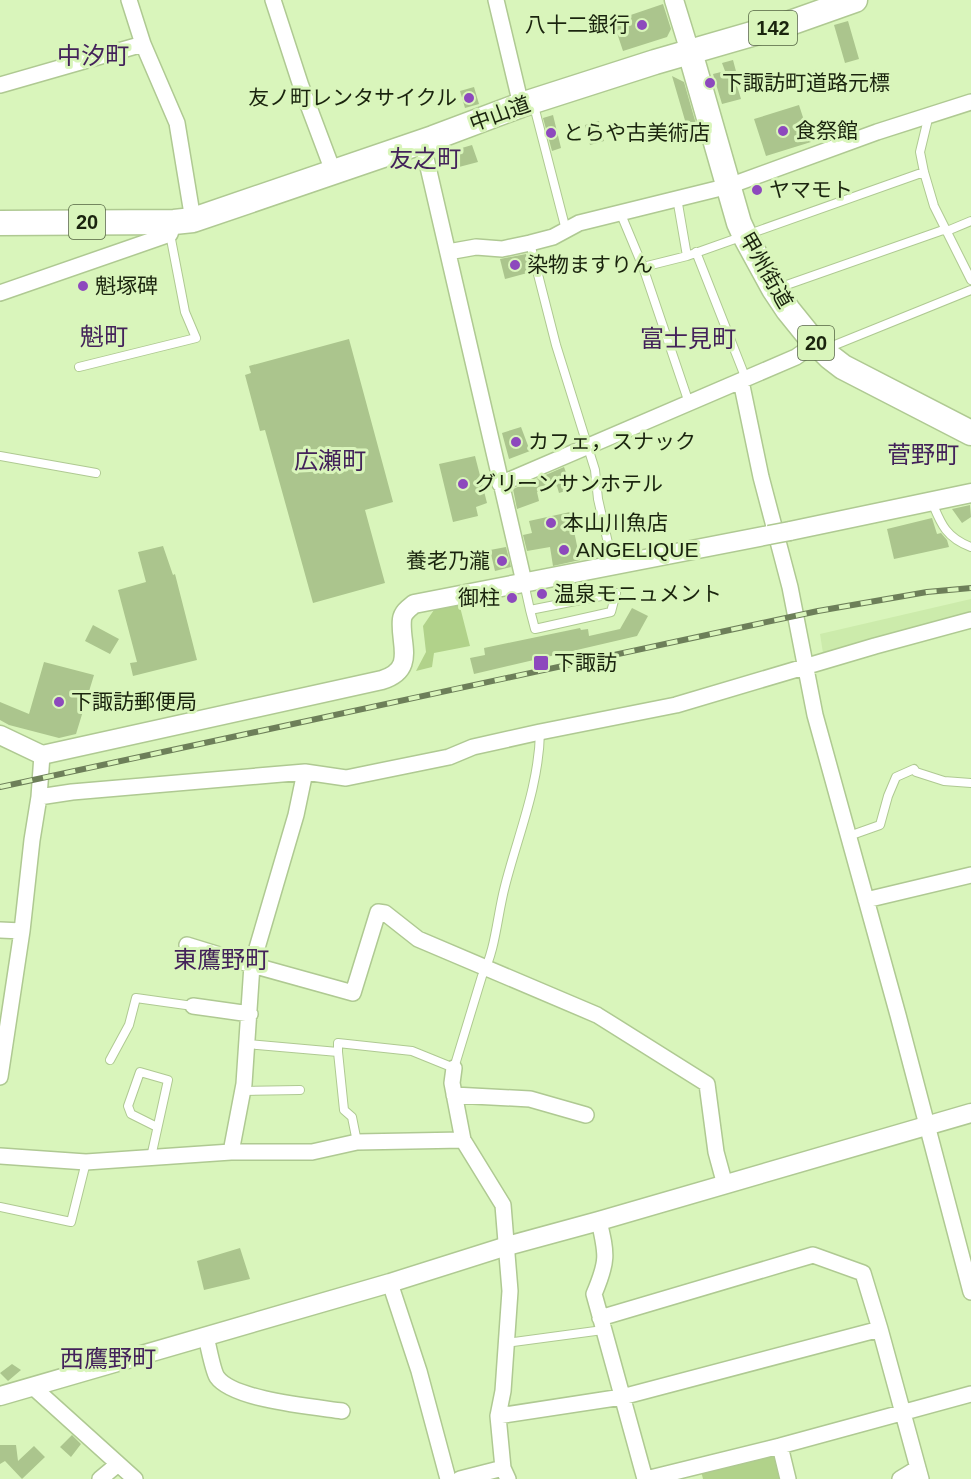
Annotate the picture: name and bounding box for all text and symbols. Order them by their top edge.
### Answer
road number: 142 [749,11,797,45]
place label: 八十二銀行 [525,13,630,36]
marker: 八十二銀行 [635,18,649,32]
district label: 中汐町 [57,42,129,69]
place label: 下諏訪町道路元標 [722,71,890,94]
marker: 下諏訪町道路元標 [703,76,717,90]
place label: 友ノ町レンタサイクル [248,86,457,109]
marker: 友ノ町レンタサイクル [462,91,476,105]
street label: 中山道 [466,92,533,135]
place label: 食祭館 [795,119,858,142]
place label: とらや古美術店 [563,121,710,144]
marker: 食祭館 [776,124,790,138]
marker: とらや古美術店 [544,126,558,140]
district label: 友之町 [389,145,461,172]
place label: ヤマモト [769,178,853,201]
marker: ヤマモト [750,183,764,197]
road number: 20 [69,205,105,239]
street label: 甲州街道 [735,228,797,312]
place label: 染物ますりん [527,253,653,276]
marker: 染物ますりん [508,258,522,272]
place label: 魁塚碑 [95,274,158,297]
marker: 魁塚碑 [76,279,90,293]
district label: 魁町 [80,323,128,350]
district label: 富士見町 [640,325,736,352]
road number: 20 [798,326,834,360]
place label: カフェ，スナック [528,430,696,453]
marker: カフェ，スナック [509,435,523,449]
district label: 菅野町 [887,441,959,468]
district label: 広瀬町 [294,447,366,474]
place label: グリーンサンホテル [475,472,663,495]
marker: グリーンサンホテル [456,477,470,491]
place label: 本山川魚店 [563,511,668,534]
marker: 本山川魚店 [544,516,558,530]
place label: ANGELIQUE [576,538,699,561]
marker: ANGELIQUE [557,543,571,557]
place label: 養老乃瀧 [406,549,490,572]
marker: 養老乃瀧 [495,554,509,568]
place label: 温泉モニュメント [554,582,722,605]
place label: 御柱 [458,586,500,609]
marker: 温泉モニュメント [535,587,549,601]
marker: 御柱 [505,591,519,605]
place label: 下諏訪 [554,651,617,674]
marker: 下諏訪 [532,654,550,672]
place label: 下諏訪郵便局 [71,690,197,713]
marker: 下諏訪郵便局 [52,695,66,709]
district label: 東鷹野町 [173,946,269,973]
district label: 西鷹野町 [60,1345,156,1372]

